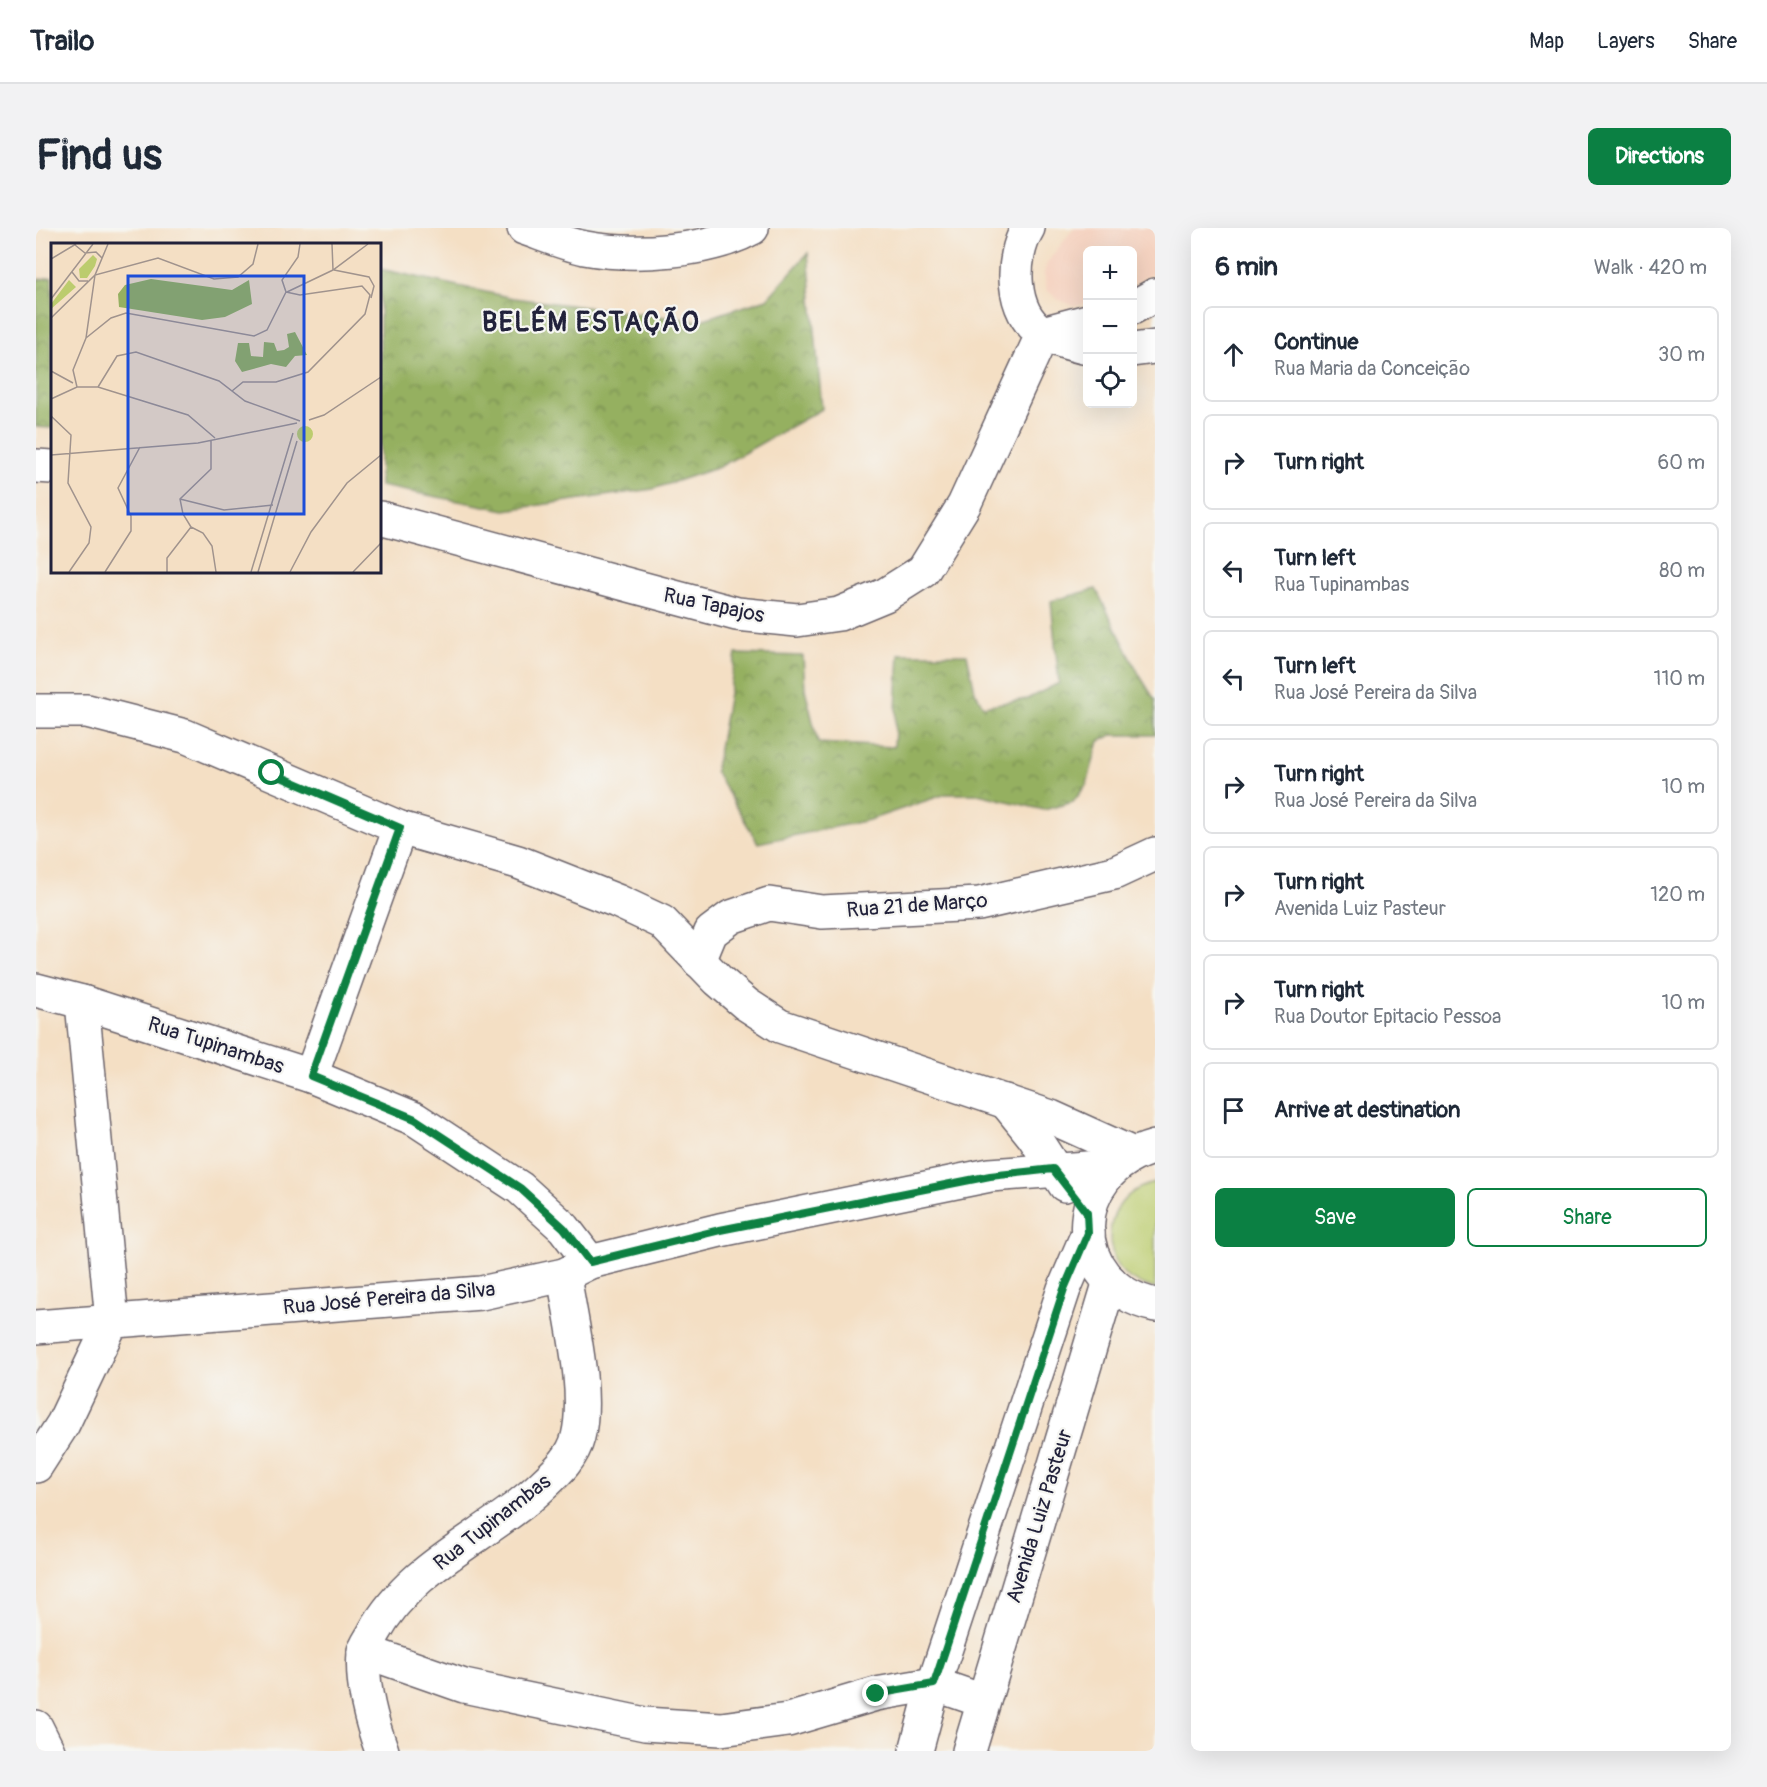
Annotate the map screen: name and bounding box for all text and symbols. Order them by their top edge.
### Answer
text: Trailo [30,24,94,59]
text: Map [1529,28,1564,55]
text: Layers [1597,28,1655,55]
text: Share [1688,28,1737,55]
button: Directions [1588,128,1731,185]
text: Find us [36,130,162,182]
inset map [51,243,381,573]
map controls [1083,246,1137,408]
button: + [1083,246,1137,300]
text: 6 min [1215,251,1278,283]
text: Walk · 420 m [1594,255,1707,280]
button: − [1083,300,1137,354]
district label: BELÉM ESTAÇÃO [482,305,700,339]
text: Continue [1274,328,1358,356]
icon: ahead [1217,338,1250,371]
text: 30 m [1658,342,1705,367]
button: locate [1083,354,1137,408]
text: Rua Maria da Conceição [1274,356,1470,381]
icon: right [1217,446,1250,479]
text: Turn right [1274,448,1364,476]
text: 60 m [1658,450,1705,475]
text: Turn left [1274,544,1356,572]
icon: left [1217,554,1250,587]
text: 80 m [1659,558,1705,583]
text: Rua Tupinambas [1274,572,1409,597]
street label: Rua Tapajos [661,582,767,629]
text: Turn left [1274,652,1356,680]
icon: left [1217,662,1250,695]
text: 110 m [1654,666,1705,691]
text: Rua José Pereira da Silva [1274,680,1477,705]
route start [258,759,284,785]
text: Turn right [1274,760,1364,788]
icon: right [1217,770,1250,803]
text: 10 m [1661,774,1705,799]
text: Rua José Pereira da Silva [1274,788,1477,813]
text: Turn right [1274,868,1364,896]
icon: right [1217,878,1250,911]
text: 120 m [1650,882,1705,907]
street label: Rua 21 de Março [846,887,989,924]
text: Avenida Luiz Pasteur [1274,896,1446,921]
text: Turn right [1274,976,1364,1004]
icon: right [1217,986,1250,1019]
text: 10 m [1661,990,1705,1015]
text: Rua Doutor Epitacio Pessoa [1274,1004,1501,1029]
street label: Rua Tupinambas [144,1011,288,1080]
icon: arrive [1217,1094,1250,1127]
text: Arrive at destination [1274,1096,1460,1124]
button: Save [1215,1188,1455,1247]
button: Share [1467,1188,1707,1247]
street label: Rua José Pereira da Silva [282,1276,496,1321]
street label: Avenida Luiz Pasteur [1000,1425,1079,1606]
street label: Rua Tupinambas [428,1468,557,1577]
route end [862,1680,888,1706]

